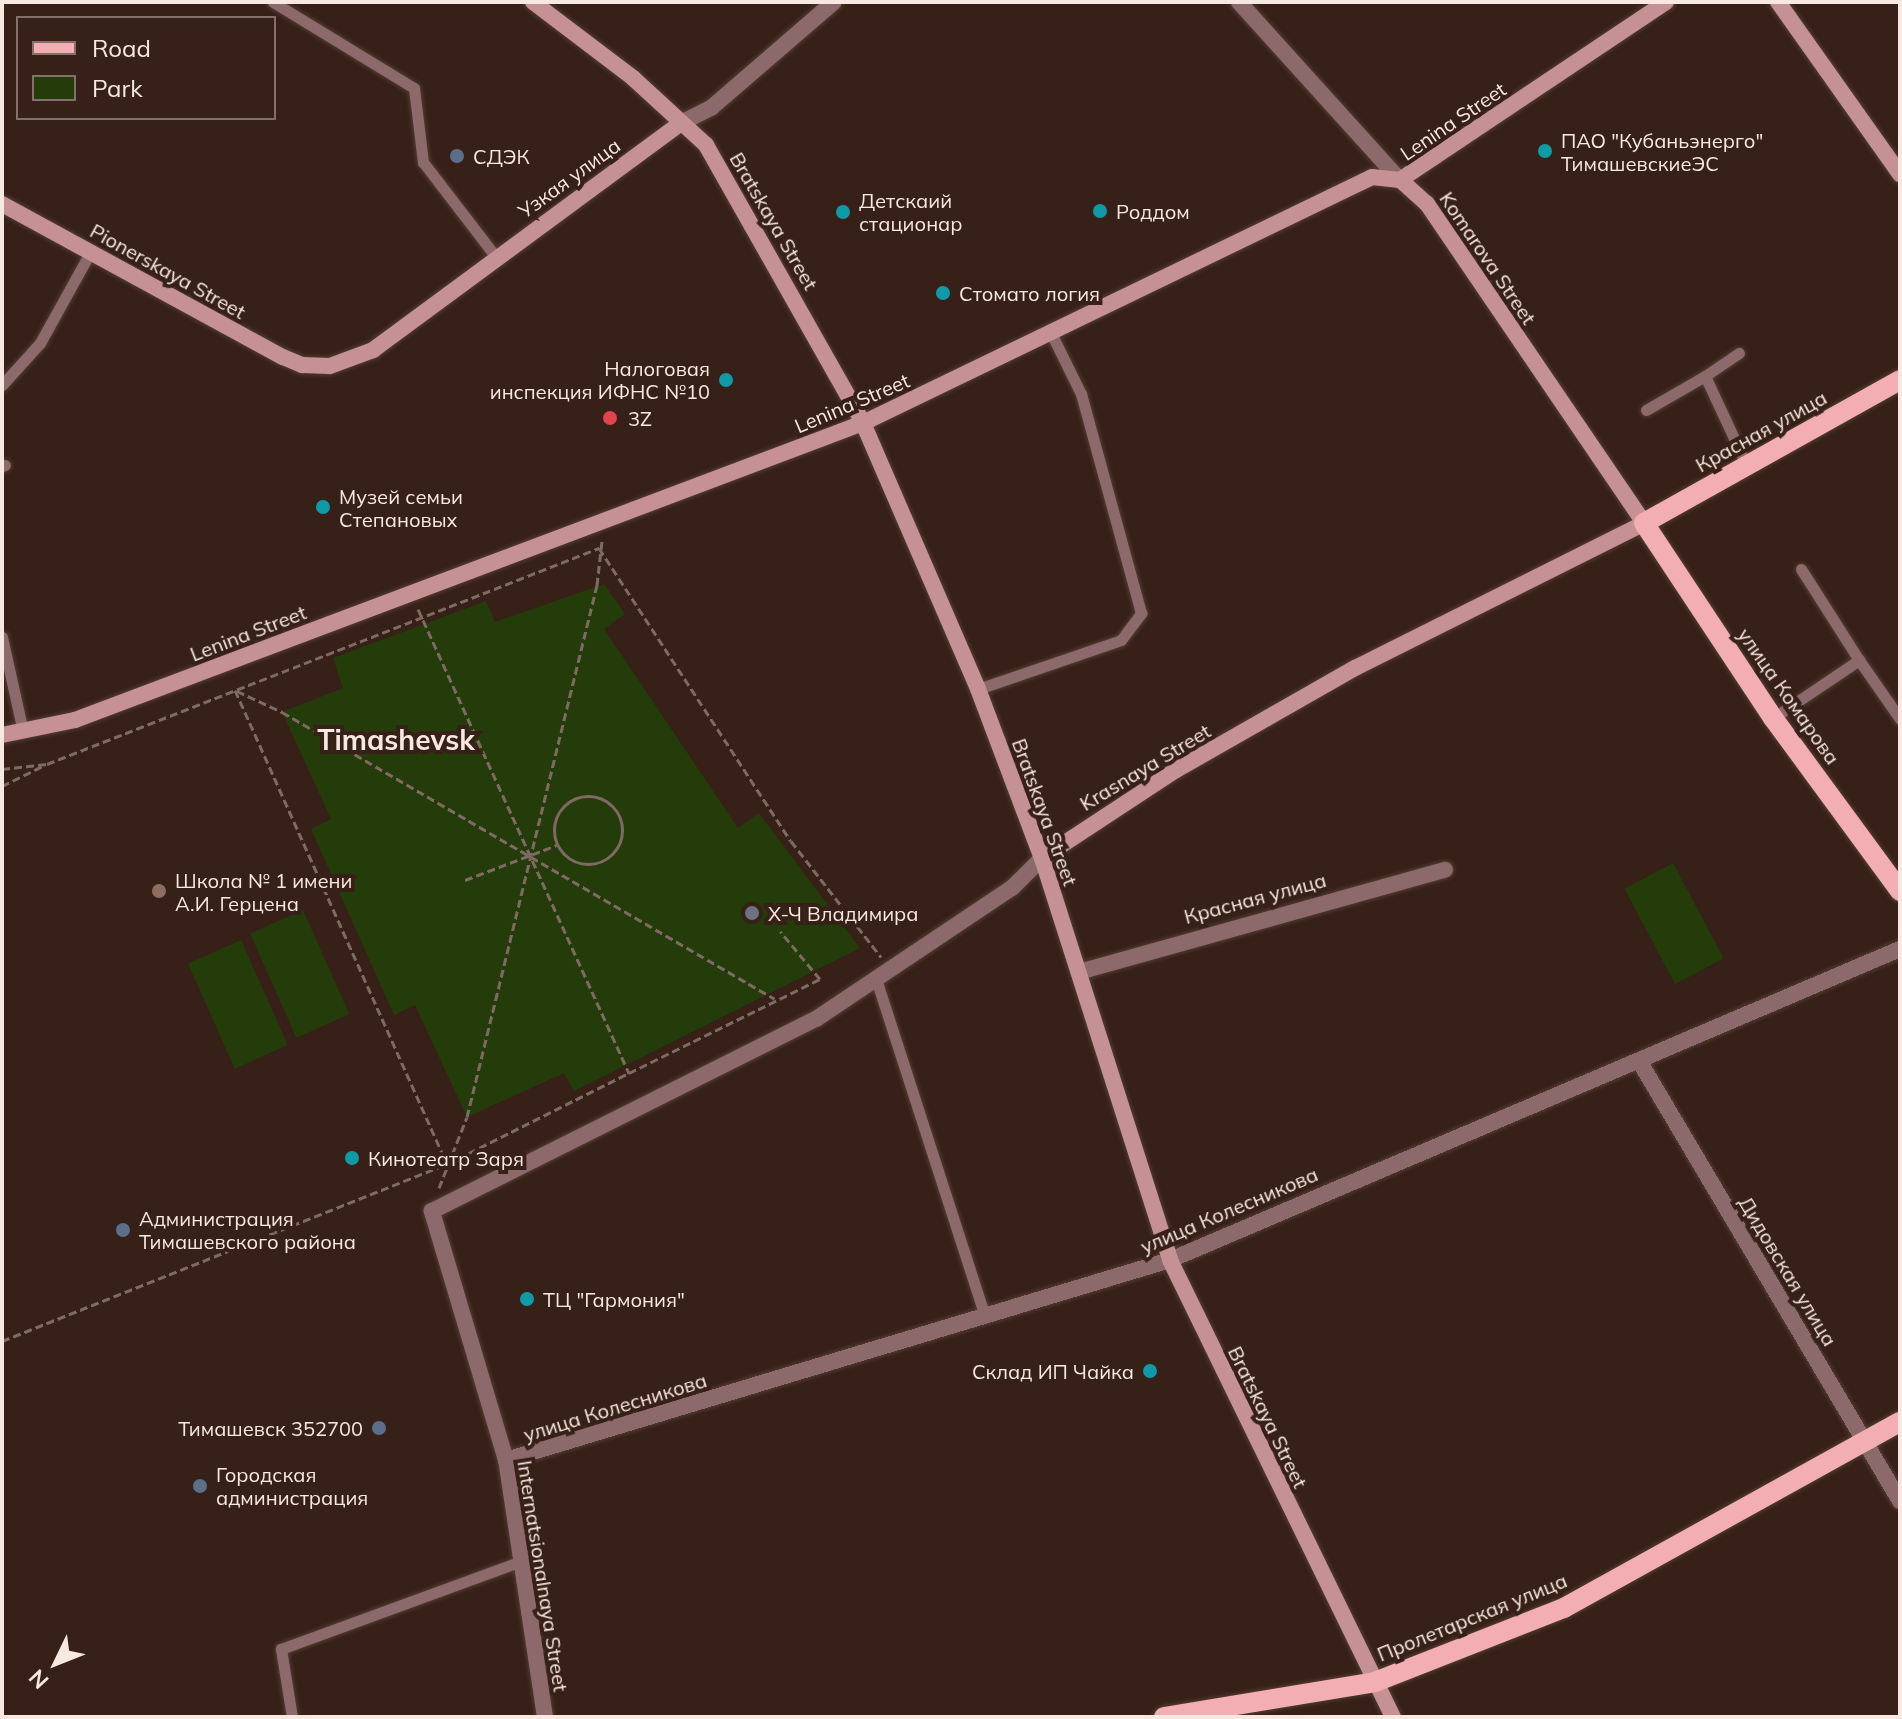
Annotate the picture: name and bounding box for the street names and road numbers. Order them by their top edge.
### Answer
street label: Lenina Street [1396,77,1510,165]
street label: Узкая улица [513,133,625,223]
street label: Bratskaya Street [725,148,823,294]
street label: Komarova Street [1435,187,1541,329]
street label: Pionerskaya Street [86,218,250,324]
street label: Lenina Street [791,368,913,438]
street label: Красная улица [1691,385,1831,477]
street label: Lenina Street [187,600,309,666]
street label: улица Комарова [1733,623,1845,769]
street label: Krasnaya Street [1075,719,1215,815]
street label: Bratskaya Street [1007,735,1083,889]
street label: Красная улица [1181,867,1329,929]
street label: улица Колесникова [1137,1162,1321,1258]
street label: Дидовская улица [1734,1192,1842,1350]
street label: Bratskaya Street [1223,1342,1313,1492]
street label: улица Колесникова [520,1368,710,1446]
street label: Internatsionalnaya Street [513,1459,573,1693]
street label: Пролетарская улица [1373,1568,1571,1666]

